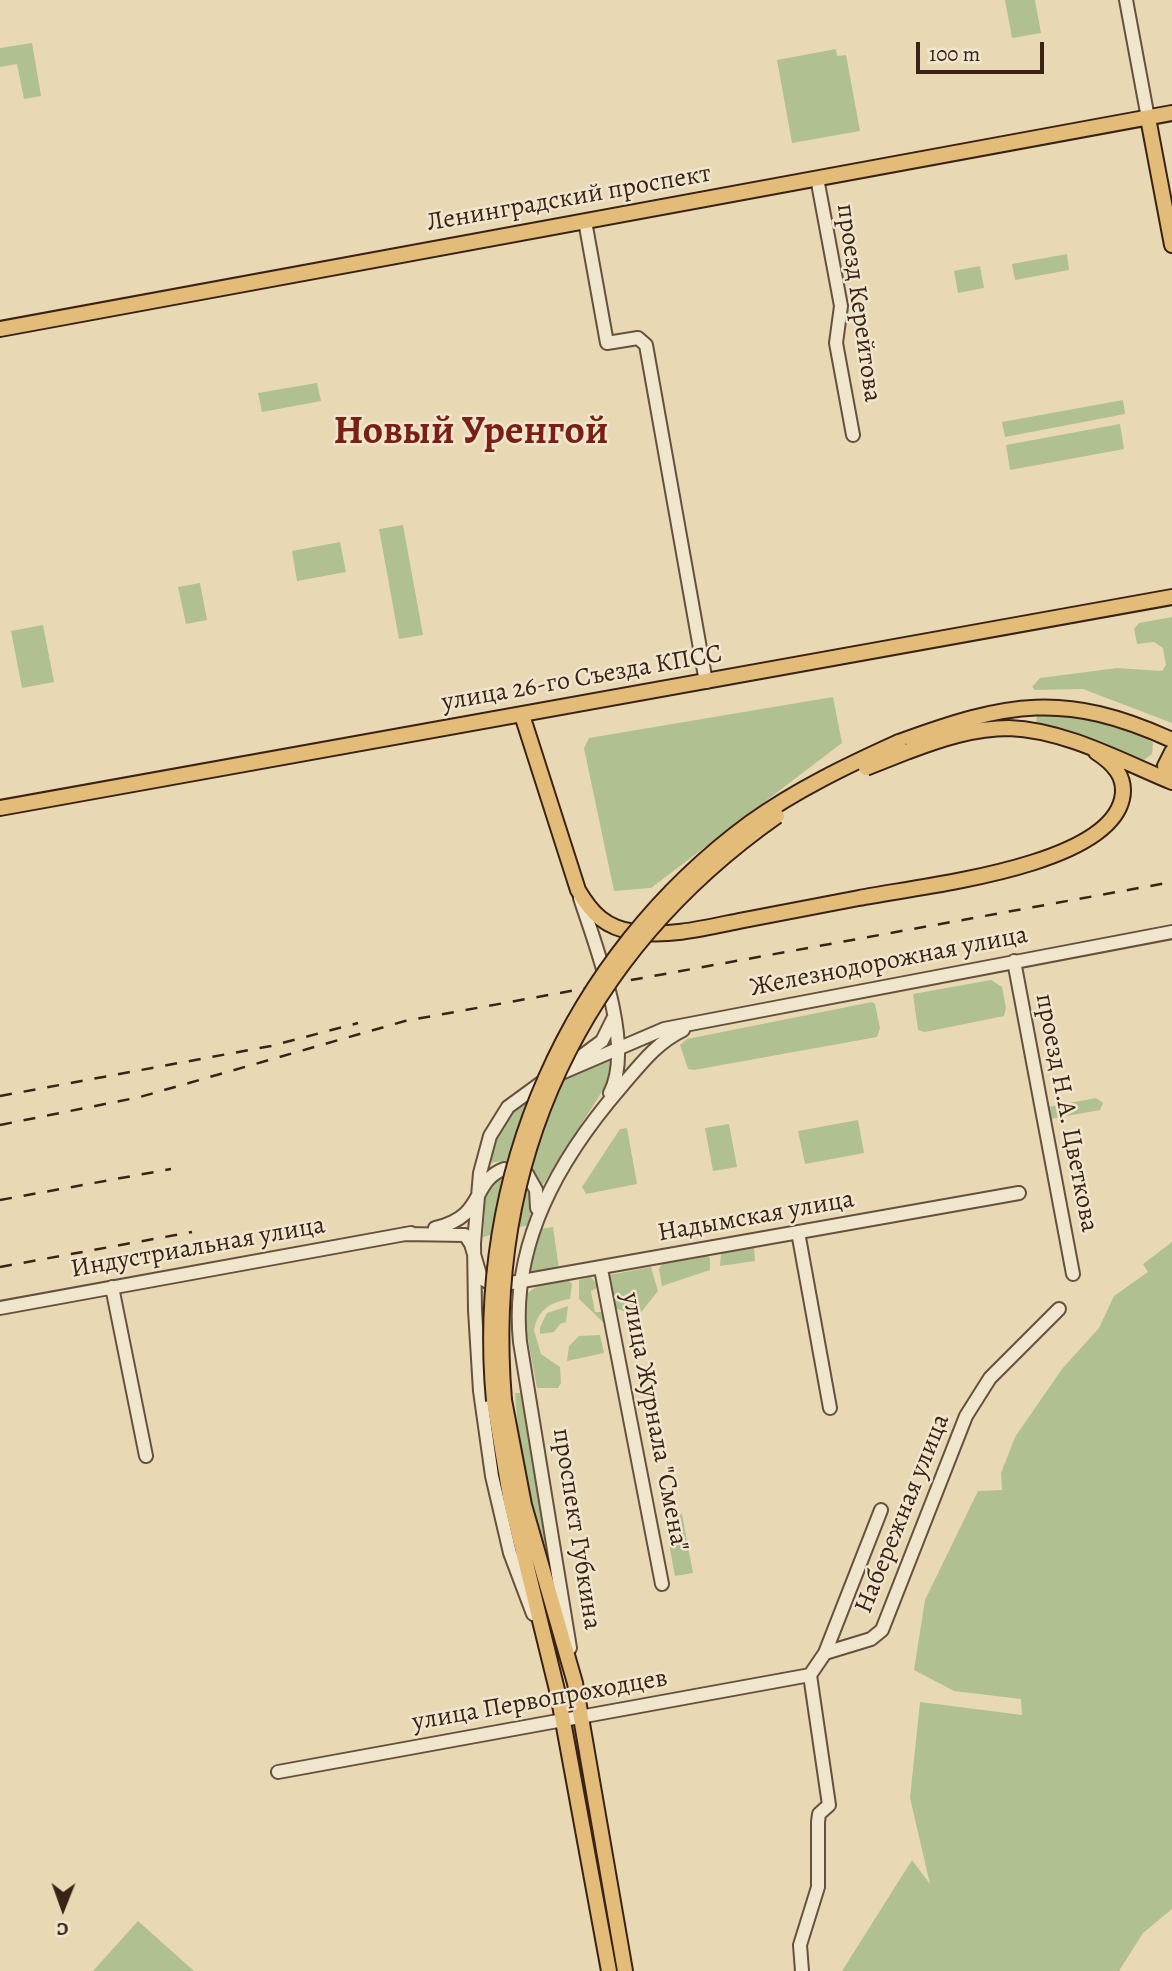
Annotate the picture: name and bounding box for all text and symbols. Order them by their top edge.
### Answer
scale bar [920,28,1048,72]
text: 100 m [929,40,980,68]
street label: Ленинградский проспект [425,159,713,239]
street label: проезд Керейтова [829,202,887,404]
district label: Новый Уренгой [334,409,608,457]
street label: улица 26-го Съезда КПСС [439,639,725,719]
street label: Железнодорожная улица [748,920,1030,1004]
street label: проезд Н.А. Цветкова [1028,991,1104,1235]
street label: Надымская улица [655,1184,857,1250]
street label: Индустриальная улица [68,1210,328,1286]
street label: улица Журнала "Смена" [614,1290,694,1554]
street label: Набережная улица [849,1410,957,1618]
street label: проспект Губкина [545,1426,607,1632]
street label: улица Первопроходцев [410,1663,670,1739]
north arrow [28,1873,98,1943]
text: С [57,1916,69,1942]

